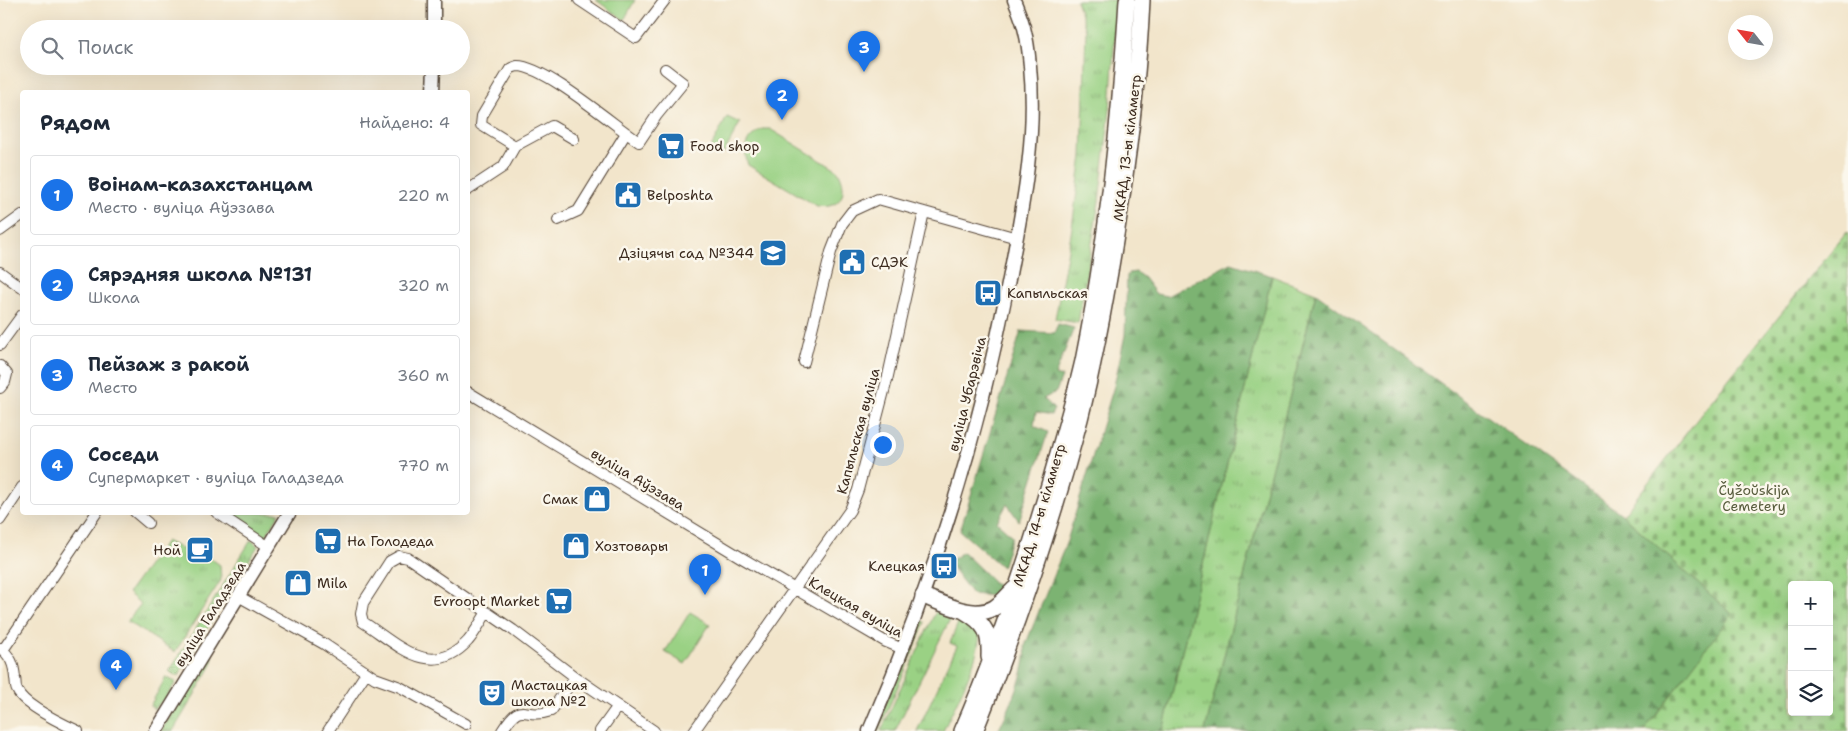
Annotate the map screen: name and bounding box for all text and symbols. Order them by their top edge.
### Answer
north arrow [1728,15,1773,60]
search box [20,20,470,75]
pin: 3 [848,31,880,72]
icon: search [38,34,66,62]
text: Поиск [78,35,133,60]
street label: МКАД, 13-ы кіламетр [1109,73,1145,223]
pin: 2 [766,79,798,120]
text: Рядом [40,109,110,137]
text: Найдено: 4 [359,112,450,133]
supermarket icon: Food shop [656,131,686,161]
place label: Food shop [690,137,760,155]
text: Воінам-казахстанцам [88,172,313,197]
public building icon: Belposhta [613,180,643,210]
text: 1 [53,185,61,206]
text: 220 m [397,185,449,206]
place label: Belposhta [647,186,713,204]
text: Место · вуліца Аўэзава [88,197,274,218]
school or university icon: Дзіцячы сад №344 [758,238,788,268]
place label: Дзіцячы сад №344 [619,244,754,262]
public building icon: СДЭК [837,247,867,277]
place label: СДЭК [871,253,908,271]
text: Сярэдняя школа №131 [88,262,312,287]
text: 2 [51,275,63,296]
text: 320 m [398,275,449,296]
bus stop icon: Капыльская [973,278,1003,308]
place label: Капыльская [1007,284,1088,302]
text: Школа [88,287,140,308]
street label: вуліца Убарэвіча [944,334,990,453]
text: Пейзаж з ракой [88,352,249,377]
text: 3 [51,365,63,386]
text: 360 m [397,365,449,386]
street label: Капыльская вуліца [832,366,884,496]
text: Место [88,377,138,398]
your location [870,432,896,458]
street label: МКАД, 14-ы кіламетр [1009,441,1069,589]
text: Соседи [88,442,159,467]
street label: вуліца Аўэзава [588,444,688,514]
text: 4 [51,455,63,476]
text: 770 m [397,455,449,476]
text: Супермаркет · вуліца Галадзеда [88,467,344,488]
park label: Čyžoŭskija Cemetery [1718,481,1790,515]
shop icon: Смак [582,484,612,514]
place label: Смак [543,490,579,508]
supermarket icon: На Голодеда [313,526,343,556]
shop icon: Хозтовары [561,531,591,561]
place label: На Голодеда [347,532,434,550]
cafe icon: Ной [185,535,215,565]
place label: Хозтовары [595,537,668,555]
place label: Ной [153,541,181,559]
bus stop icon: Клецкая [929,551,959,581]
pin: 1 [689,554,721,595]
place label: Клецкая [868,557,925,575]
street label: вуліца Галадзеда [170,558,250,670]
shop icon: Mila [283,568,313,598]
street label: Клецкая вуліца [806,573,907,641]
place label: Mila [317,574,347,592]
map controls [1788,581,1833,716]
button: + [1788,581,1833,626]
supermarket icon: Evroopt Market [544,586,574,616]
place label: Evroopt Market [433,592,540,610]
button: − [1788,626,1833,671]
pin: 4 [100,649,132,690]
button: layers [1788,671,1833,716]
place label: Мастацкая школа №2 [511,676,588,710]
theatre icon: Мастацкая школа №2 [477,678,507,708]

